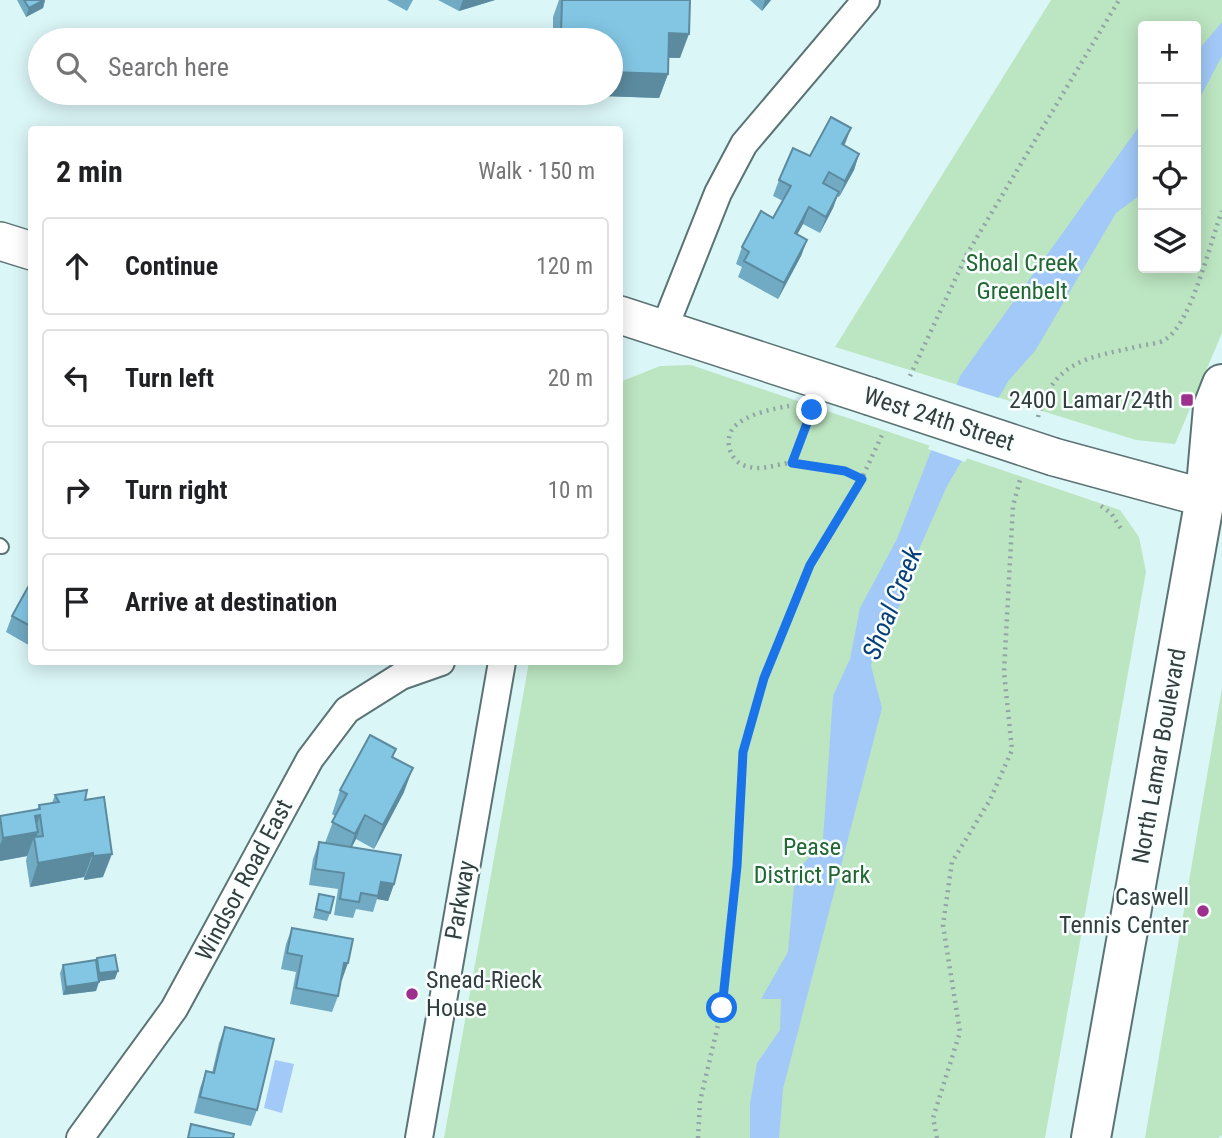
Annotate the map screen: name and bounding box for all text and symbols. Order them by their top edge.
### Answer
map controls [1138,21,1201,273]
button: + [1138,21,1201,84]
search box [28,28,623,105]
icon: search [52,48,90,86]
text: Search here [108,52,229,82]
button: − [1138,84,1201,147]
button: locate [1138,147,1201,210]
text: 2 min [56,154,123,189]
text: Walk · 150 m [478,158,595,185]
button: layers [1138,210,1201,273]
icon: ahead [58,247,96,285]
park label: Shoal Creek Greenbelt [966,249,1078,305]
text: Continue [125,251,218,281]
text: 120 m [536,253,593,280]
icon: left [58,359,96,397]
text: Turn left [125,363,214,393]
text: 20 m [548,365,593,392]
street label: West 24th Street [860,381,1018,457]
place label: 2400 Lamar/24th [1009,386,1173,414]
marker: 2400 Lamar/24th [1179,392,1195,408]
route end [796,394,827,425]
icon: right [58,471,96,509]
text: Turn right [125,475,227,505]
text: 10 m [548,477,593,504]
water label: Shoal Creek [856,542,928,664]
icon: arrive [58,583,96,621]
text: Arrive at destination [125,587,337,617]
street label: North Lamar Boulevard [1126,646,1192,866]
street label: Windsor Road East [190,795,298,965]
park label: Pease District Park [754,833,870,889]
street label: Parkway [439,858,481,942]
place label: Caswell Tennis Center [1059,883,1189,939]
marker: Caswell Tennis Center [1195,903,1211,919]
place label: Snead-Rieck House [426,966,542,1022]
marker: Snead-Rieck House [404,986,420,1002]
route start [706,992,737,1023]

